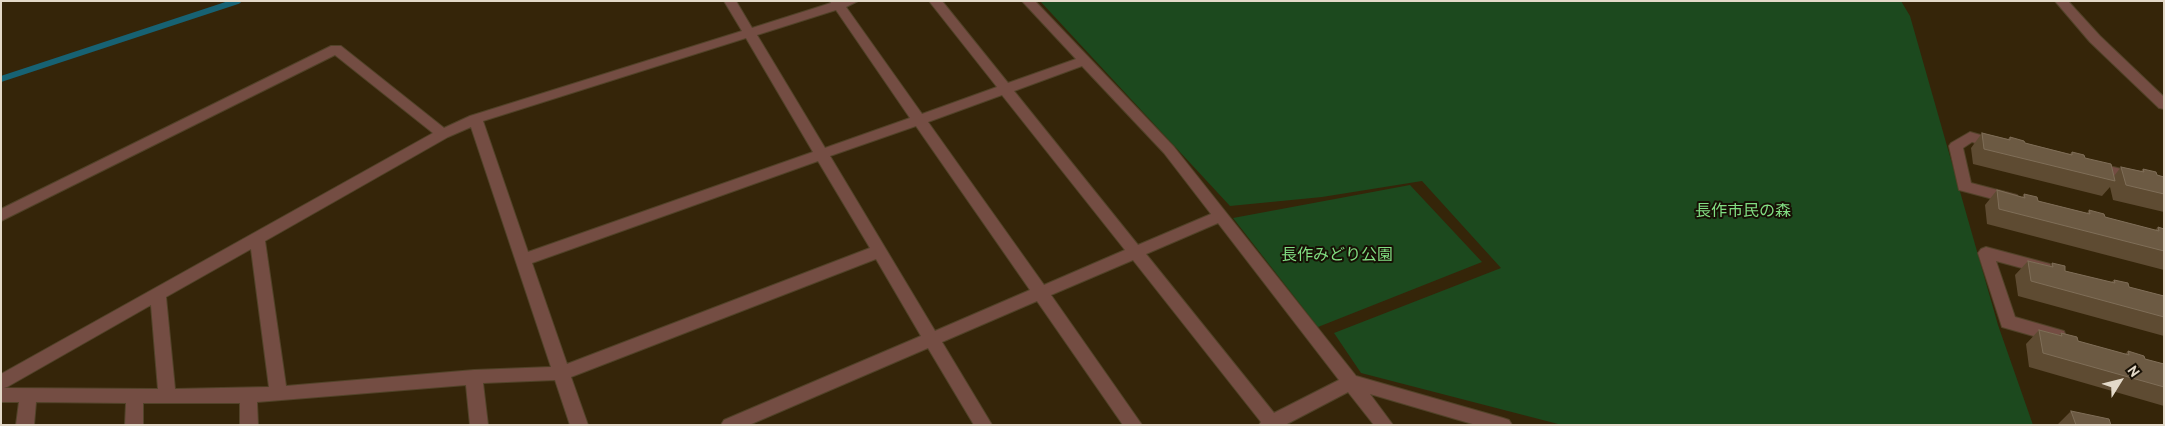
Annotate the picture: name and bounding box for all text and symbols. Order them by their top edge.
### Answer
park label: 長作市民の森 [1695,203,1791,223]
park label: 長作みどり公園 [1281,247,1393,267]
north arrow [2095,356,2145,406]
text: N [2123,363,2142,381]

